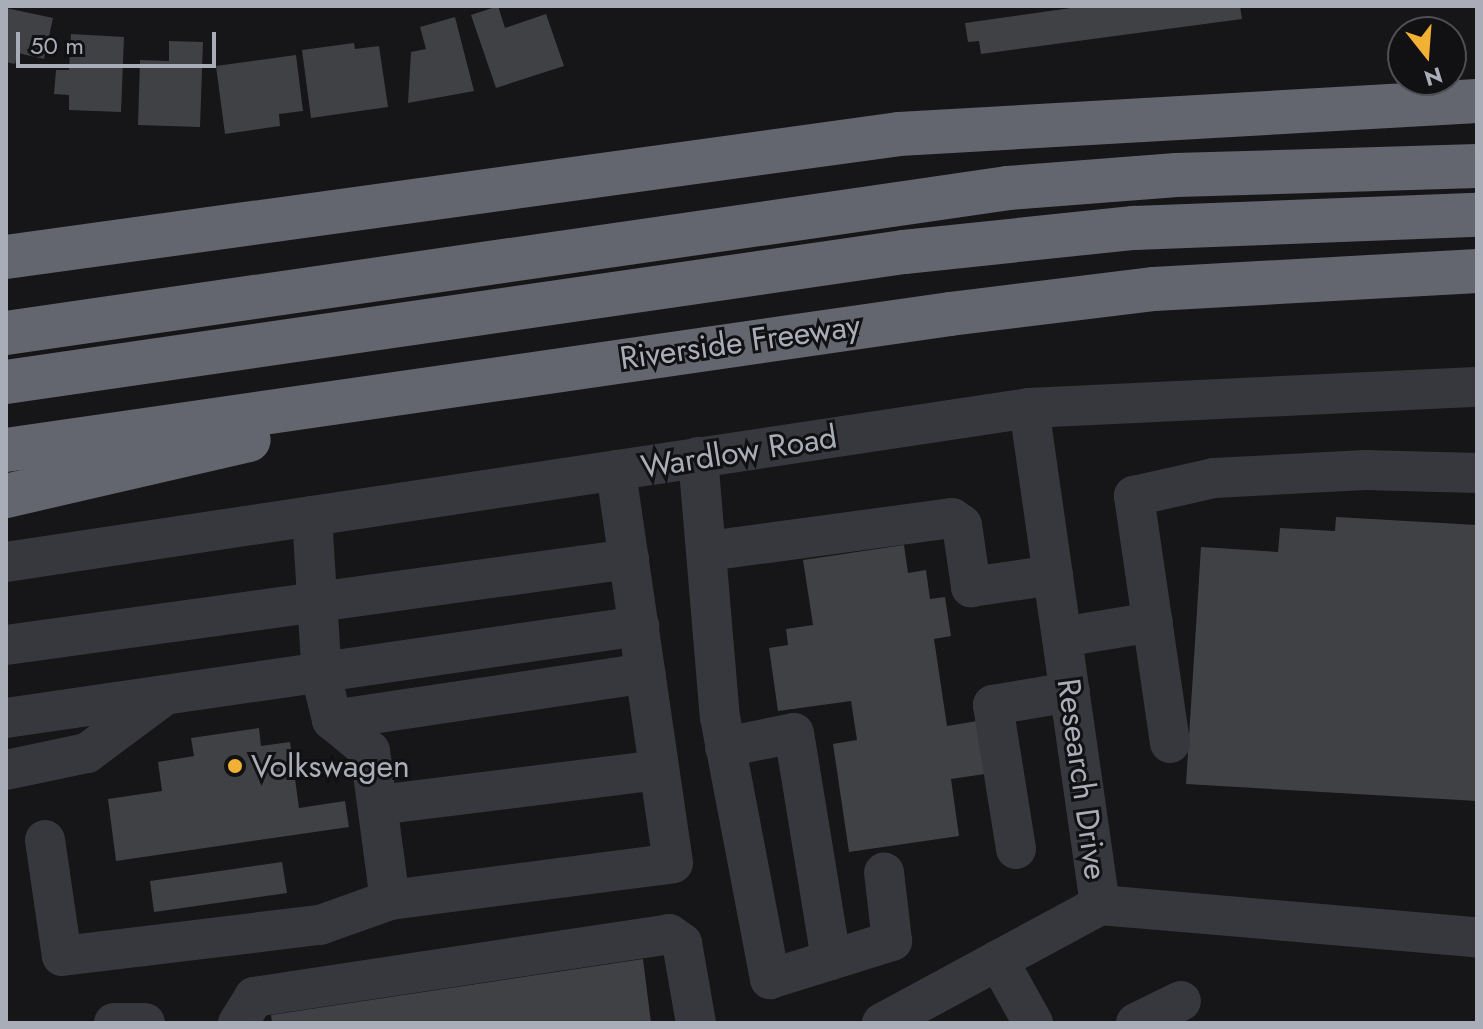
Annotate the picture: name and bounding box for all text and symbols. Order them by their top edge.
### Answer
scale bar [20,16,220,66]
north arrow [1387,16,1467,96]
text: 50 m [30,28,84,63]
text: N [1420,59,1446,95]
street label: Riverside Freeway [617,306,863,378]
street label: Wardlow Road [638,418,840,486]
street label: Research Drive [1049,676,1115,882]
place label: Volkswagen [251,747,410,785]
marker: Volkswagen [226,757,244,775]

